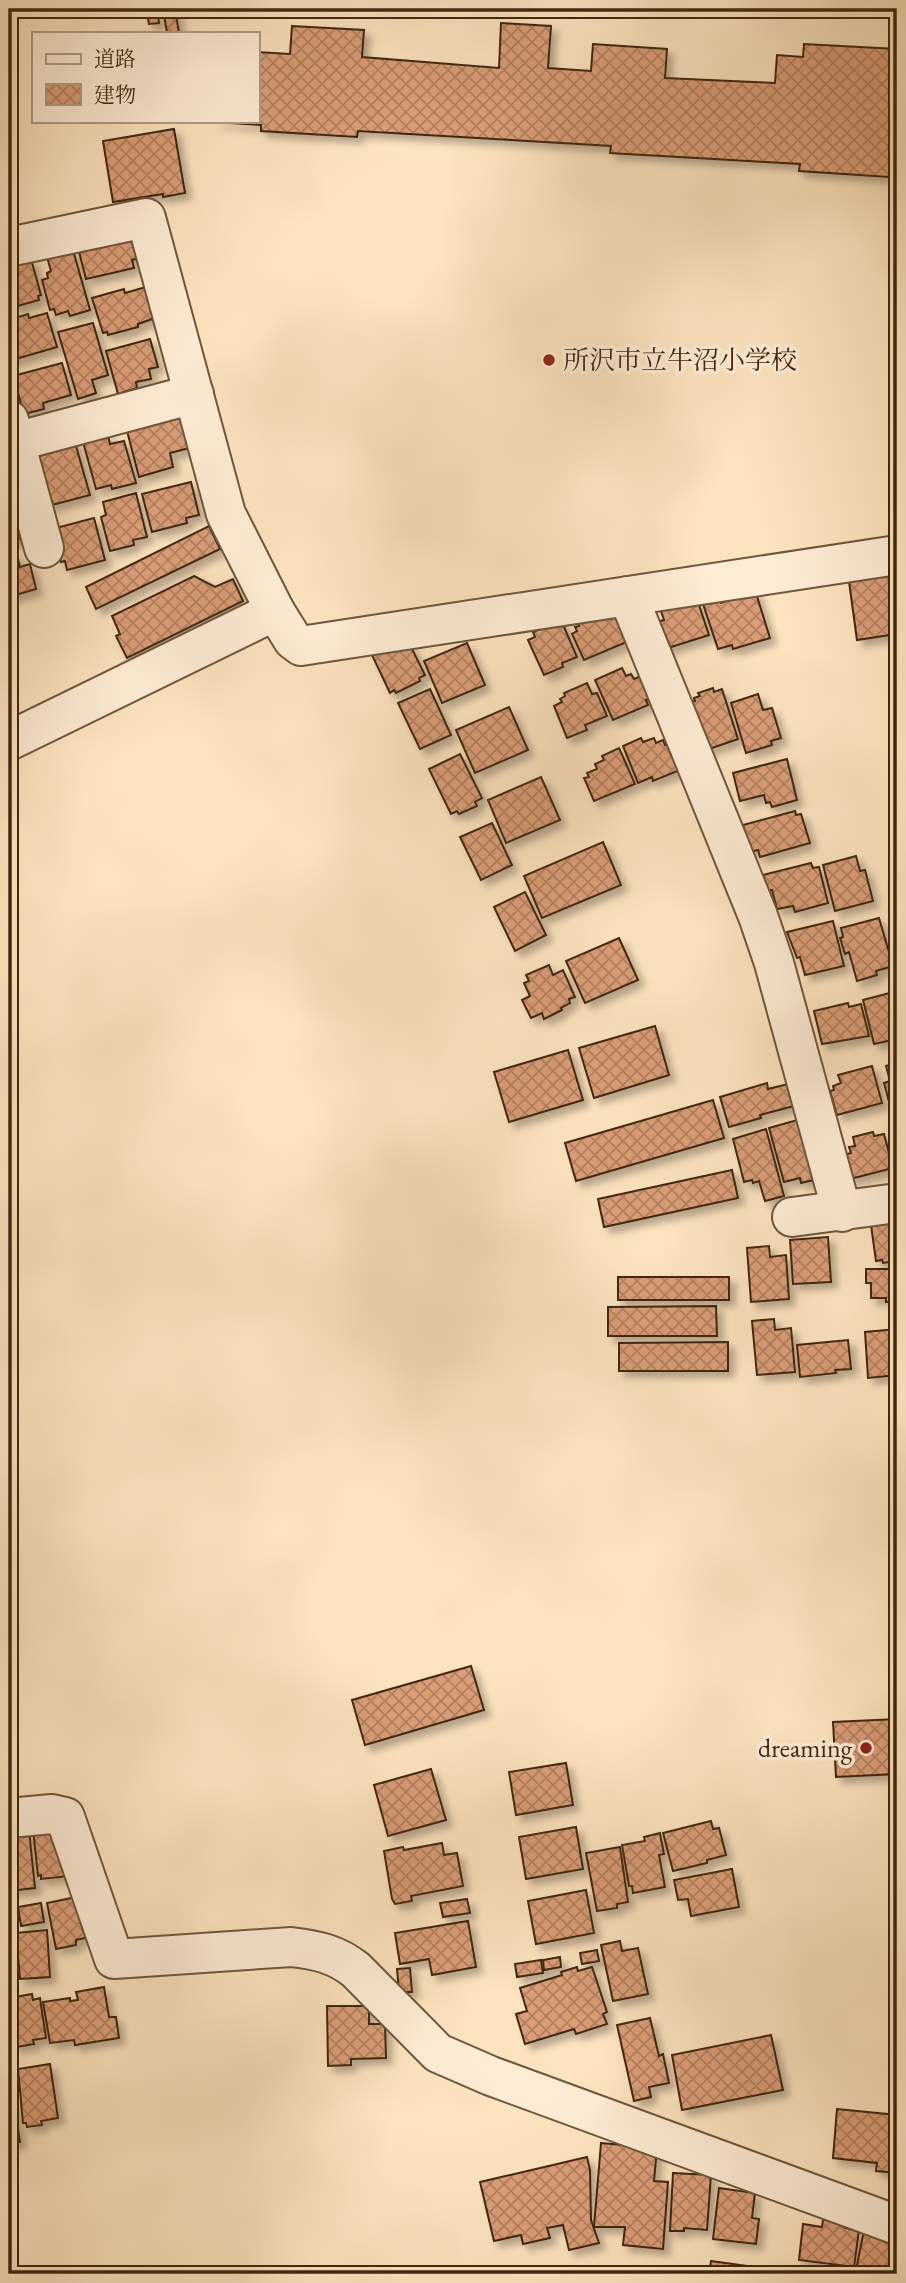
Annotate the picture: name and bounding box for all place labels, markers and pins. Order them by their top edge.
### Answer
place label: 所沢市立牛沼小学校 [563,343,797,377]
marker: 所沢市立牛沼小学校 [541,352,557,368]
place label: dreaming [758,1731,853,1765]
marker: dreaming [858,1740,874,1756]

